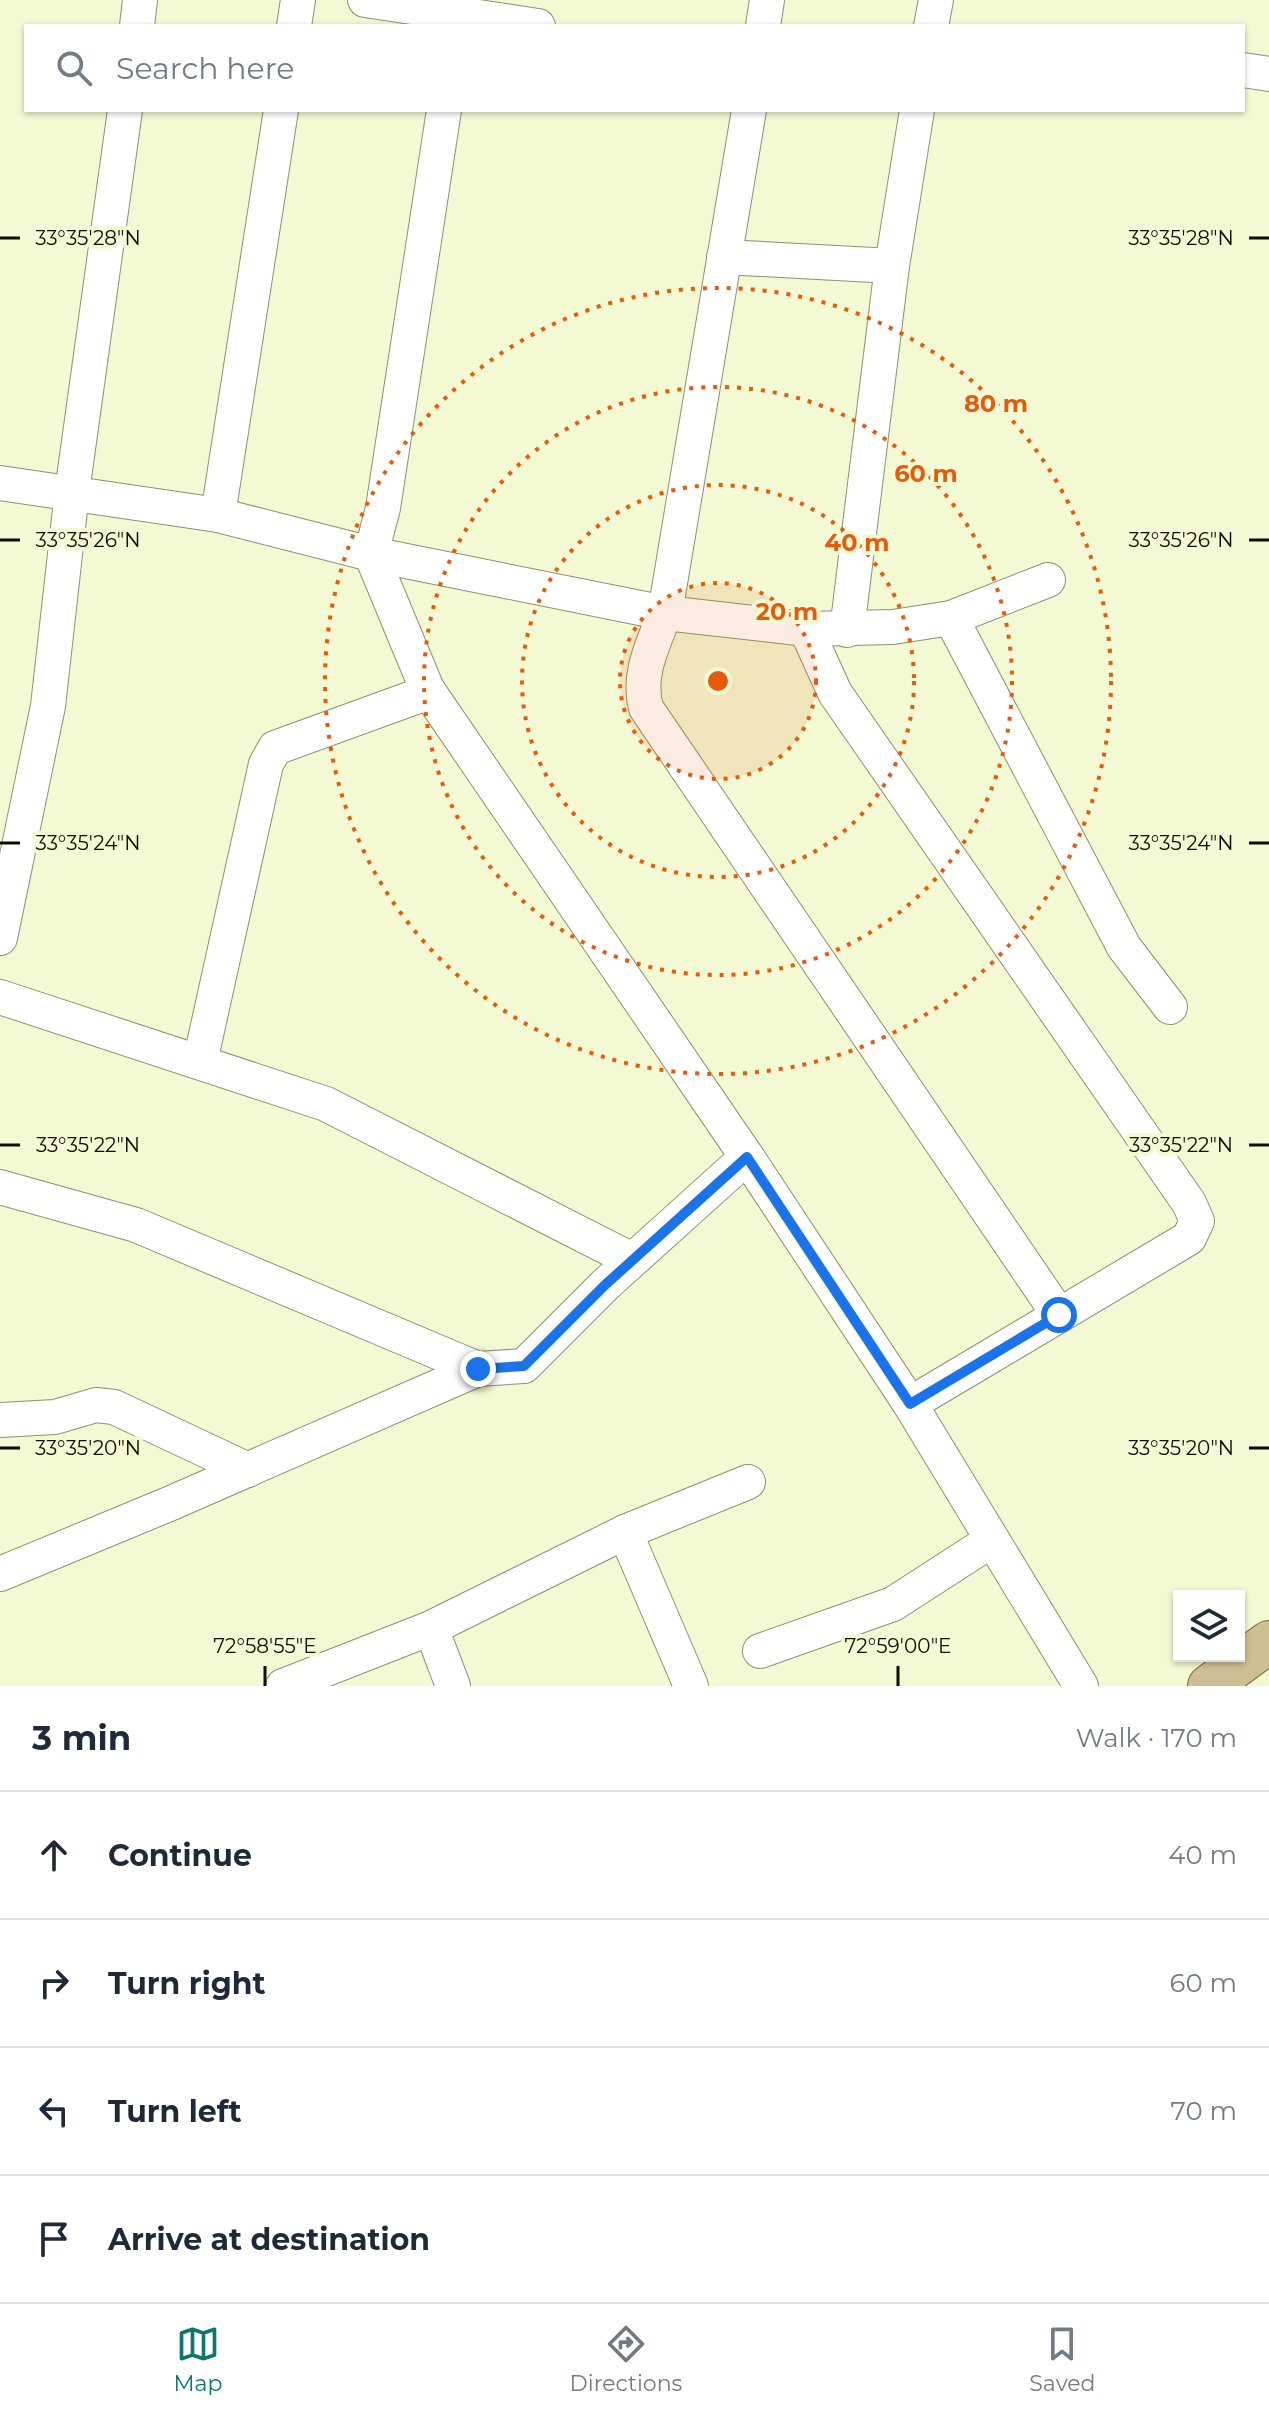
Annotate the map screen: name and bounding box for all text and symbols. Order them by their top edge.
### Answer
search box [24,24,1245,112]
icon: search [52,46,96,90]
text: Search here [116,50,294,87]
text: 33°35'28"N [35,226,141,250]
text: 33°35'28"N [1128,226,1234,250]
text: 80 m [964,389,1028,418]
text: 60 m [894,459,958,488]
text: 33°35'26"N [36,528,140,552]
text: 40 m [825,528,889,557]
text: 33°35'26"N [1129,528,1233,552]
text: 20 m [756,597,818,626]
centre of rings [704,667,732,695]
text: 33°35'24"N [35,831,141,855]
text: 33°35'24"N [1128,831,1234,855]
text: 33°35'22"N [36,1133,140,1157]
text: 33°35'22"N [1129,1133,1233,1157]
route start [1041,1297,1077,1333]
route end [460,1351,496,1387]
text: 33°35'20"N [35,1436,141,1460]
text: 33°35'20"N [1128,1436,1234,1460]
map controls [1173,1590,1245,1662]
button: layers [1173,1590,1245,1662]
text: 72°58'55"E [213,1634,317,1658]
text: 72°59'00"E [845,1634,952,1658]
text: 3 min [32,1717,131,1759]
text: Walk · 170 m [1076,1722,1237,1754]
icon: ahead [32,1833,76,1877]
text: Continue [108,1837,252,1874]
text: 40 m [1168,1839,1237,1871]
icon: right [32,1961,76,2005]
text: Turn right [108,1965,265,2002]
text: 60 m [1170,1967,1237,1999]
icon: left [32,2089,76,2133]
text: Turn left [108,2093,241,2130]
text: 70 m [1171,2095,1237,2127]
icon: arrive [32,2217,76,2261]
text: Arrive at destination [108,2221,430,2258]
tab: Map [174,2322,222,2397]
tab: Directions [570,2322,682,2397]
tab: Saved [1029,2322,1095,2397]

